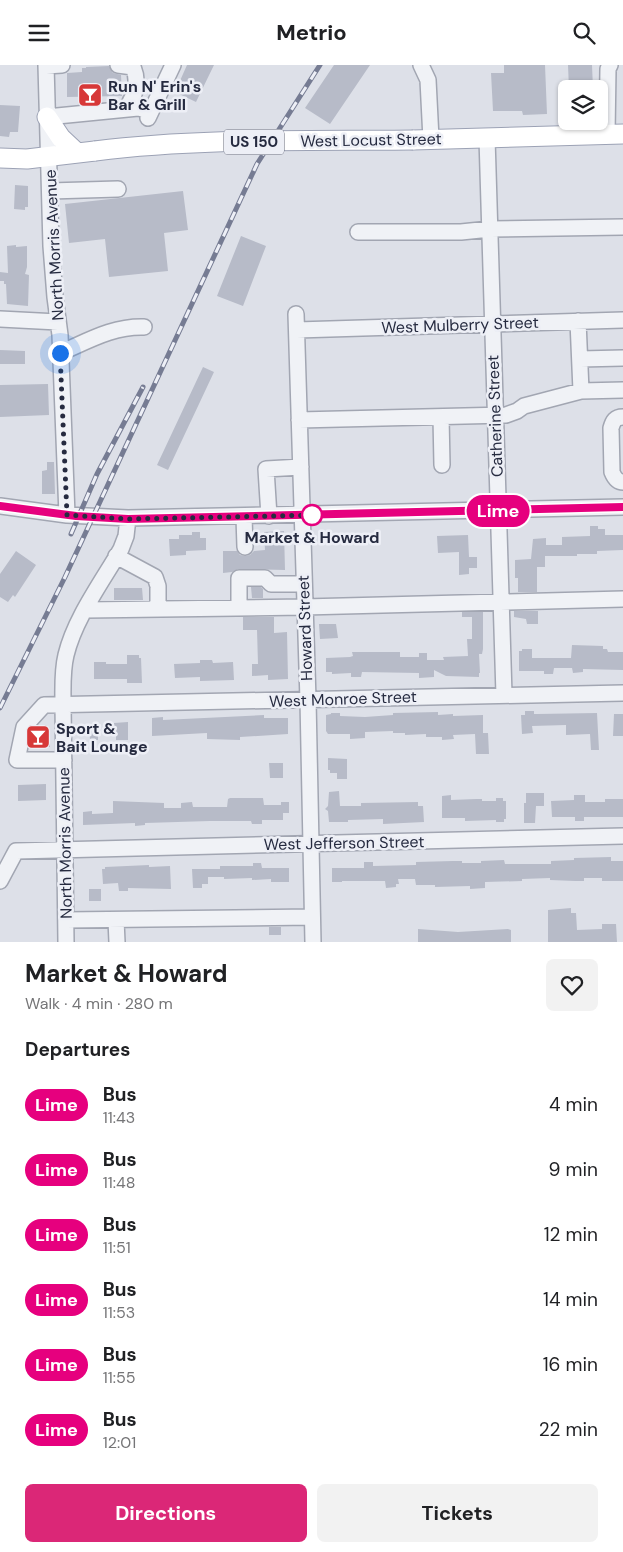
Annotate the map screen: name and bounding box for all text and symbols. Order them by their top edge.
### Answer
text: Metrio [276,18,347,47]
icon: menu [25,19,53,47]
icon: search [570,19,598,47]
place label: Run N' Erin's Bar & Grill [108,76,201,115]
map controls [558,80,608,130]
button: layers [558,80,608,130]
bar icon: Run N' Erin's Bar & Grill [77,82,103,108]
street label: West Locust Street [300,128,442,152]
road number: US 150 [224,129,284,155]
street label: North Morris Avenue [40,169,68,321]
street label: West Mulberry Street [381,312,539,338]
your location [48,341,73,366]
street label: Catherine Street [482,355,508,477]
line badge: Lime [463,495,533,527]
text: Lime [477,499,519,523]
marker: Market & Howard [301,504,323,526]
place label: Market & Howard [244,527,380,548]
street label: Howard Street [293,575,317,681]
street label: West Monroe Street [269,686,417,712]
place label: Sport & Bait Lounge [56,718,148,757]
bar icon: Sport & Bait Lounge [25,724,51,750]
street label: North Morris Avenue [53,767,77,919]
street label: West Jefferson Street [263,831,425,855]
text: Market & Howard [25,958,228,989]
button: heart [546,959,598,1011]
text: Walk · 4 min · 280 m [25,993,173,1014]
text: Departures [25,1037,130,1062]
text: Bus [103,1082,137,1107]
text: 4 min [549,1092,598,1117]
text: Lime [35,1093,78,1117]
text: 11:43 [103,1107,135,1128]
text: Bus [103,1147,137,1172]
text: 9 min [549,1157,598,1182]
text: Lime [35,1158,78,1182]
text: 11:48 [103,1172,135,1193]
text: Bus [103,1212,137,1237]
text: 12 min [544,1222,598,1247]
text: Lime [35,1223,78,1247]
text: 11:51 [103,1237,131,1258]
text: Bus [103,1277,137,1302]
text: 14 min [543,1287,598,1312]
text: Lime [35,1288,78,1312]
text: 11:53 [103,1302,135,1323]
text: Bus [103,1342,137,1367]
text: 16 min [543,1352,598,1377]
text: Lime [35,1353,78,1377]
text: 11:55 [103,1367,136,1388]
text: Bus [103,1407,137,1432]
text: 22 min [539,1417,598,1442]
text: Lime [35,1418,78,1442]
text: 12:01 [103,1432,136,1453]
button: Directions [25,1484,307,1542]
button: Tickets [317,1484,598,1542]

